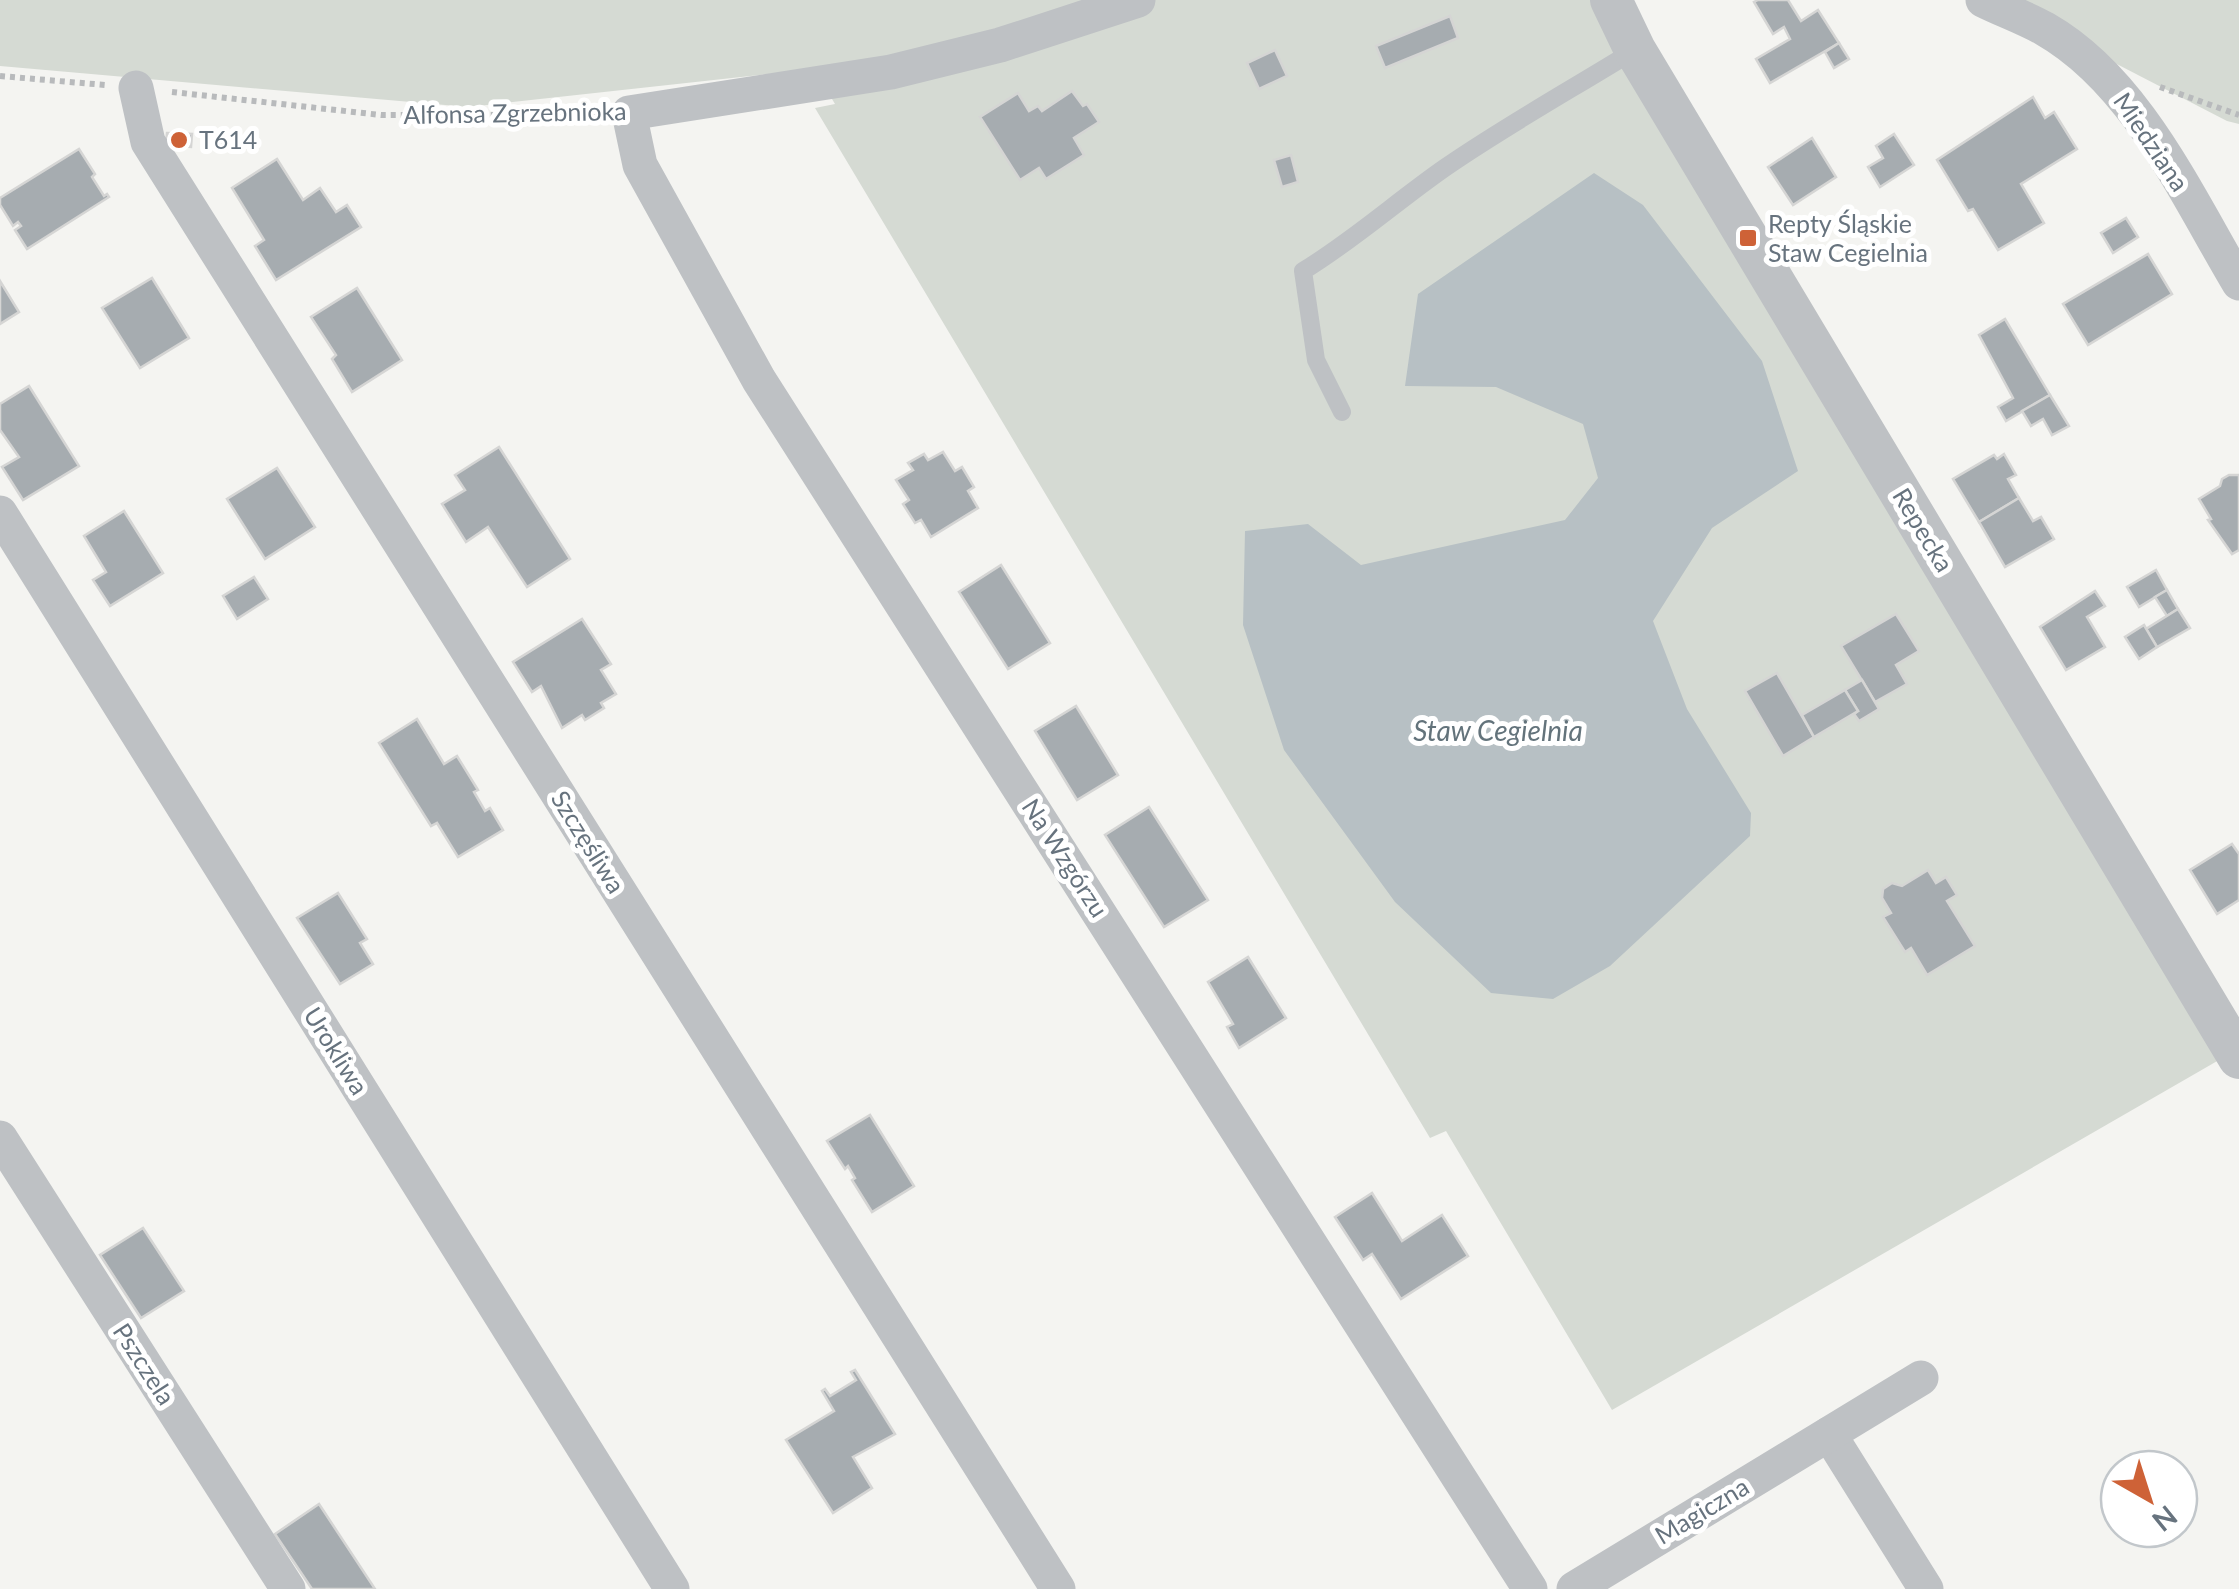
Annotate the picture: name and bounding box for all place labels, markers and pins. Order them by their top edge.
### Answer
place label: T614 [199,124,257,154]
marker: T614 [168,129,190,151]
place label: Repty Śląskie Staw Cegielnia [1768,208,1928,267]
marker: Repty Śląskie Staw Cegielnia [1737,227,1759,249]

